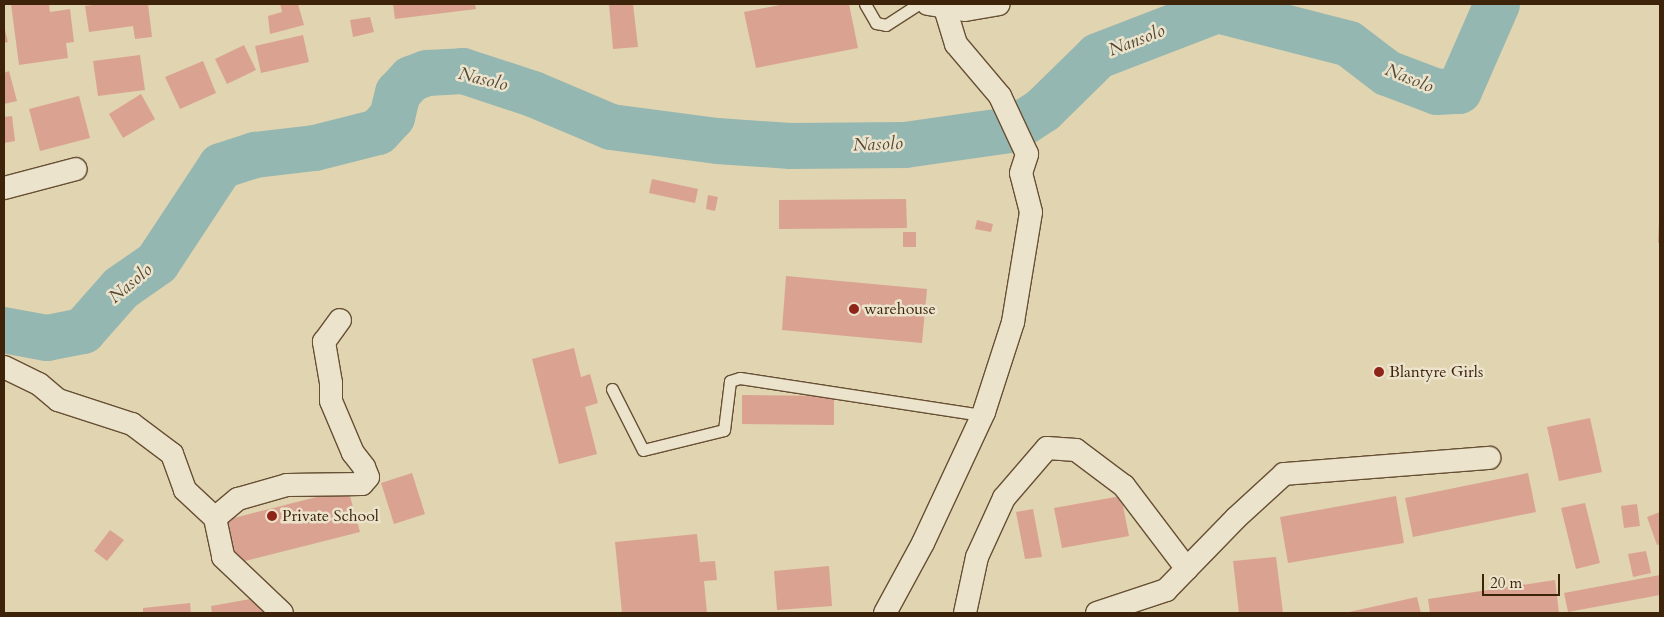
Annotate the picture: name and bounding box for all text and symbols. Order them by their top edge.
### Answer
water label: Nansolo [1106,20,1168,62]
water label: Nasolo [1382,60,1436,98]
water label: Nasolo [456,63,510,97]
water label: Nasolo [853,133,903,157]
water label: Nasolo [105,260,157,308]
place label: warehouse [864,299,936,319]
marker: warehouse [848,303,860,315]
place label: Blantyre Girls [1389,362,1483,382]
marker: Blantyre Girls [1373,366,1385,378]
place label: Private School [282,506,379,526]
marker: Private School [266,510,278,522]
scale bar [1484,564,1562,596]
text: 20 m [1490,573,1522,593]

